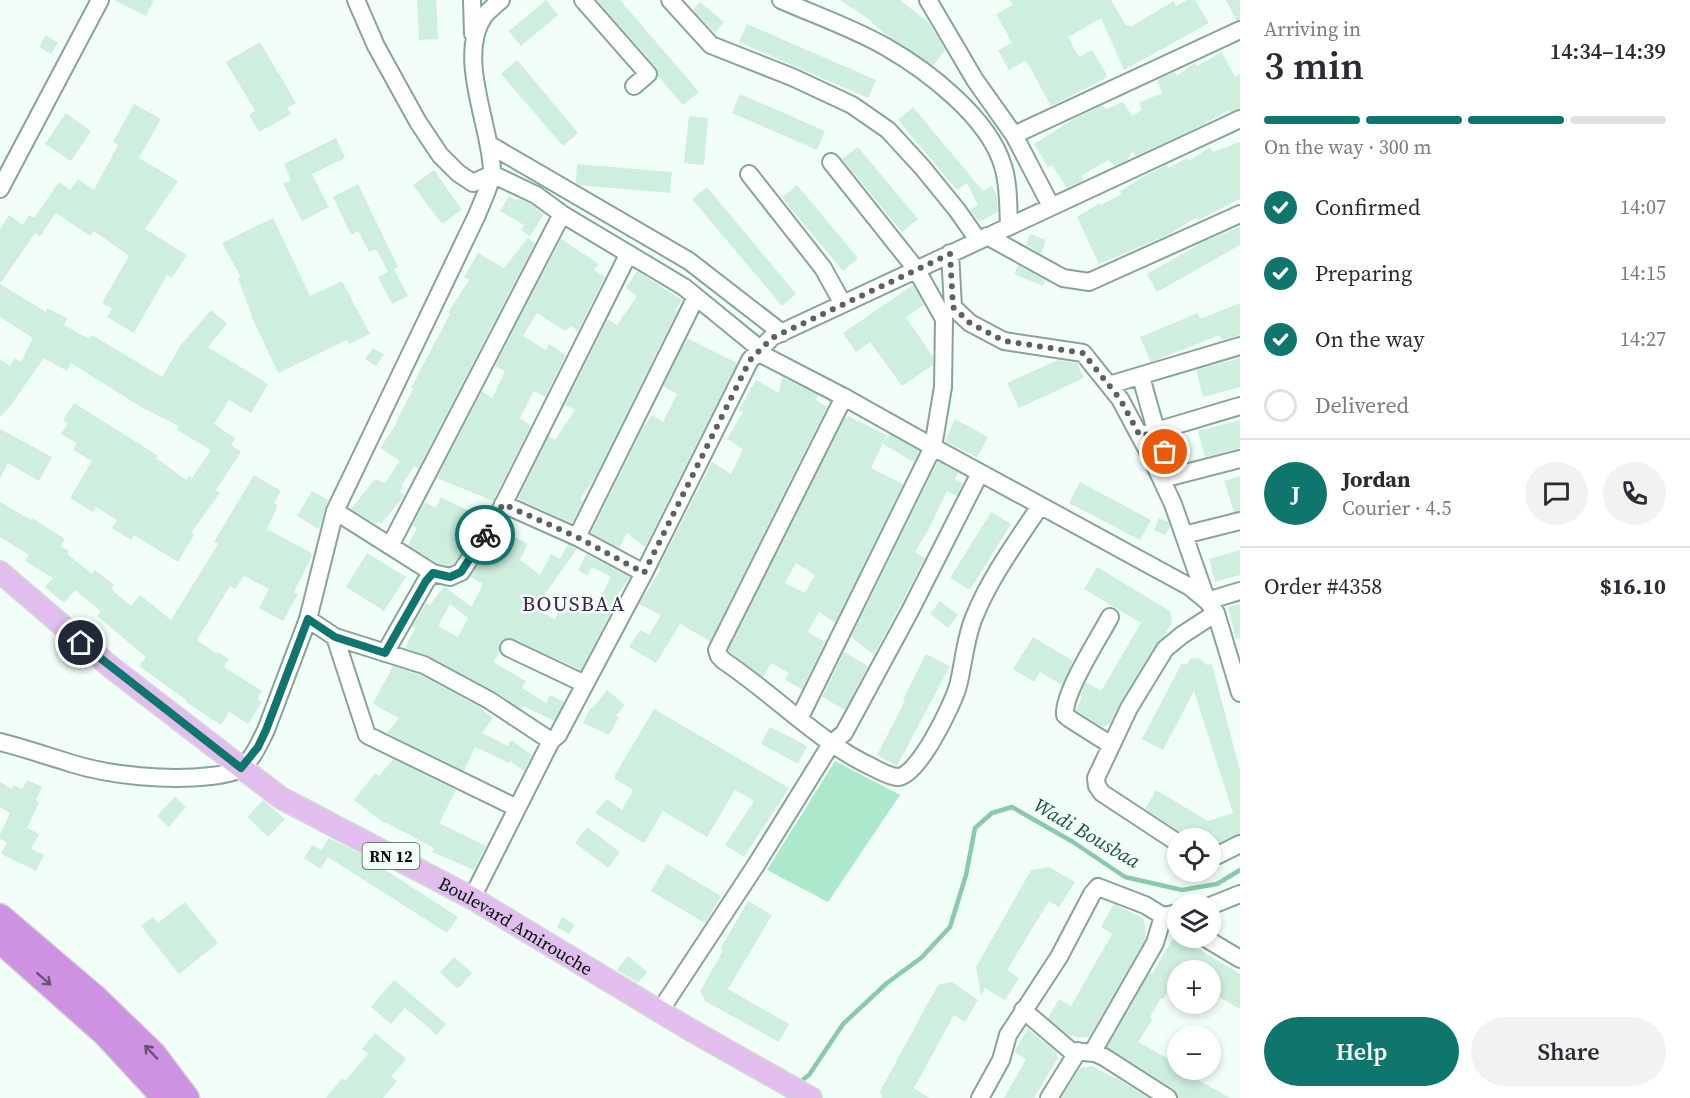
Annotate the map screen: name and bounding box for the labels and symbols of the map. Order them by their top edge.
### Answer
pin [1139,426,1190,477]
courier [455,505,515,565]
district label: BOUSBAA [522,589,626,618]
pin [55,617,106,668]
water label: Wadi Bousbaa [1028,791,1146,875]
road number: RN 12 [362,843,420,869]
street label: Boulevard Amirouche [434,870,598,981]
one-way arrow [37,972,52,986]
one-way arrow [144,1045,158,1060]

